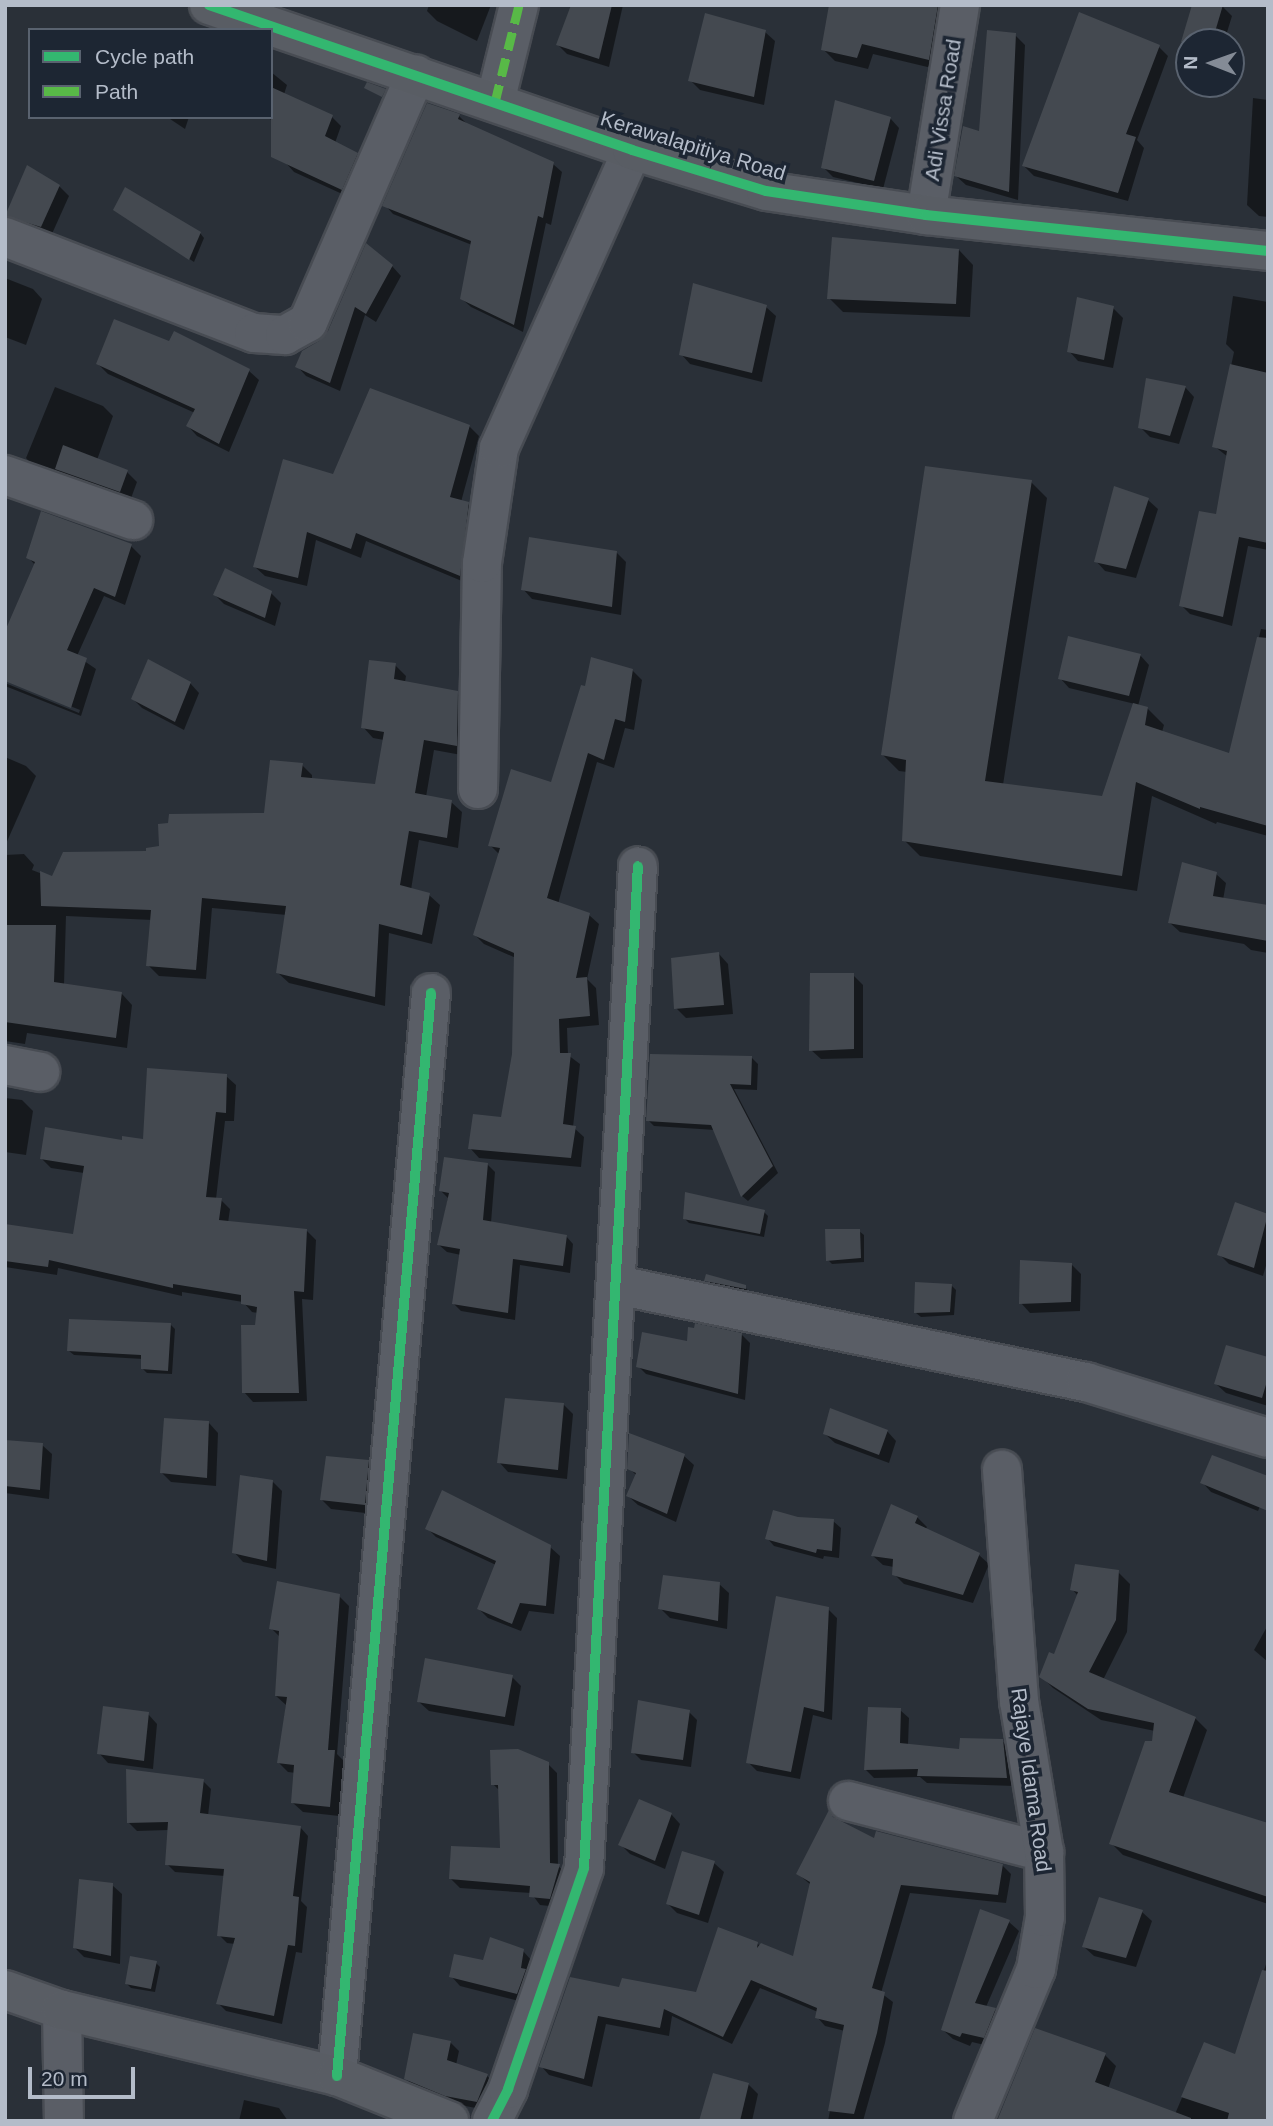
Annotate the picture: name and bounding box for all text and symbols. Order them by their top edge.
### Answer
legend [28,28,273,119]
north arrow [1175,28,1245,98]
street label: Adi Vissa Road [919,37,967,183]
text: Cycle path [95,45,194,68]
text: N [1180,56,1201,70]
text: Path [95,80,138,103]
street label: Kerawalapitiya Road [597,106,789,186]
street label: Rajaye Idama Road [1006,1686,1056,1874]
scale bar [32,2052,138,2096]
text: 20 m [41,2067,88,2090]

